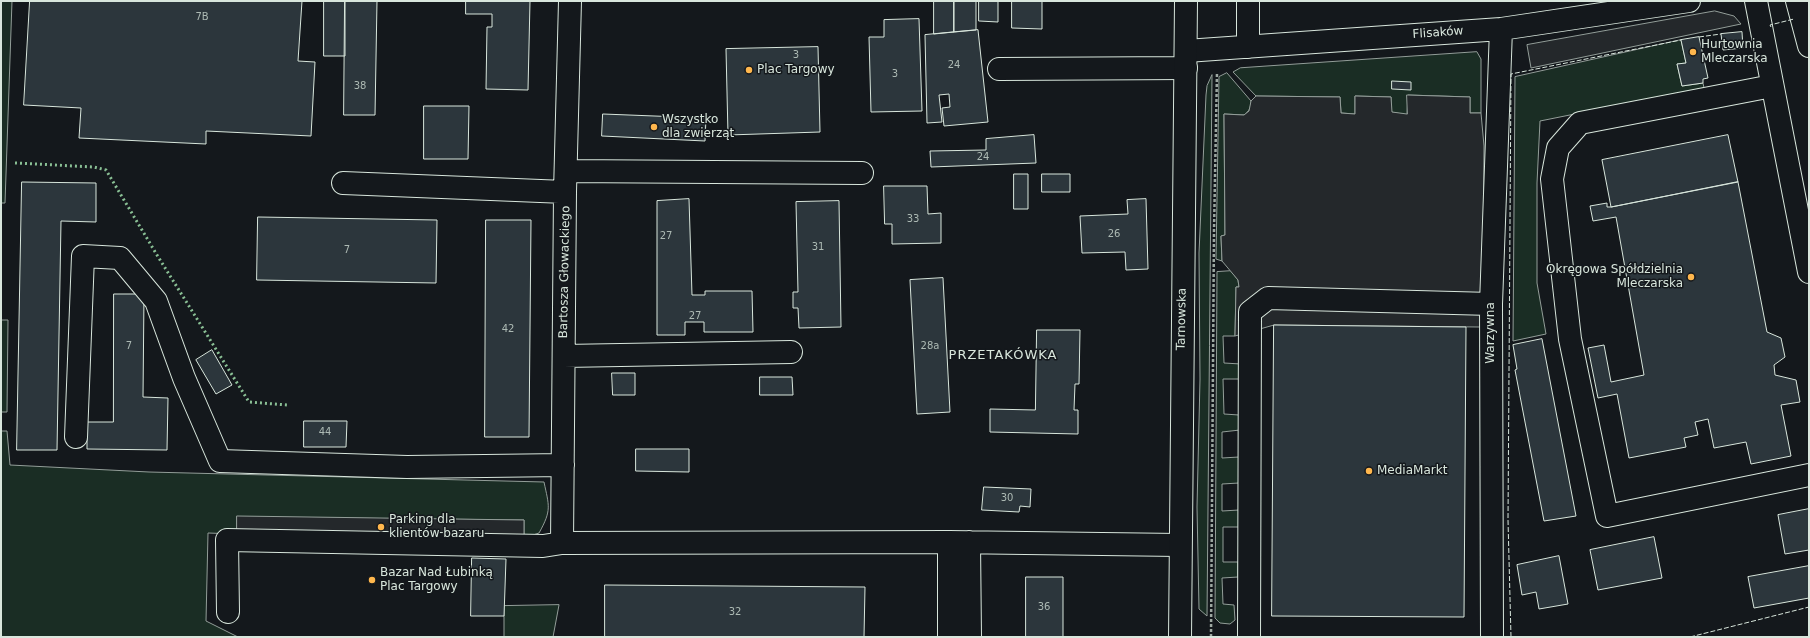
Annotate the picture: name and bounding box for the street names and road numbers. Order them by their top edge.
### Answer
street label: Flisaków [1412,24,1464,42]
street label: Bartosza Głowackiego [557,206,573,338]
street label: Tarnowska [1174,288,1190,350]
street label: Warzywna [1484,302,1498,364]

